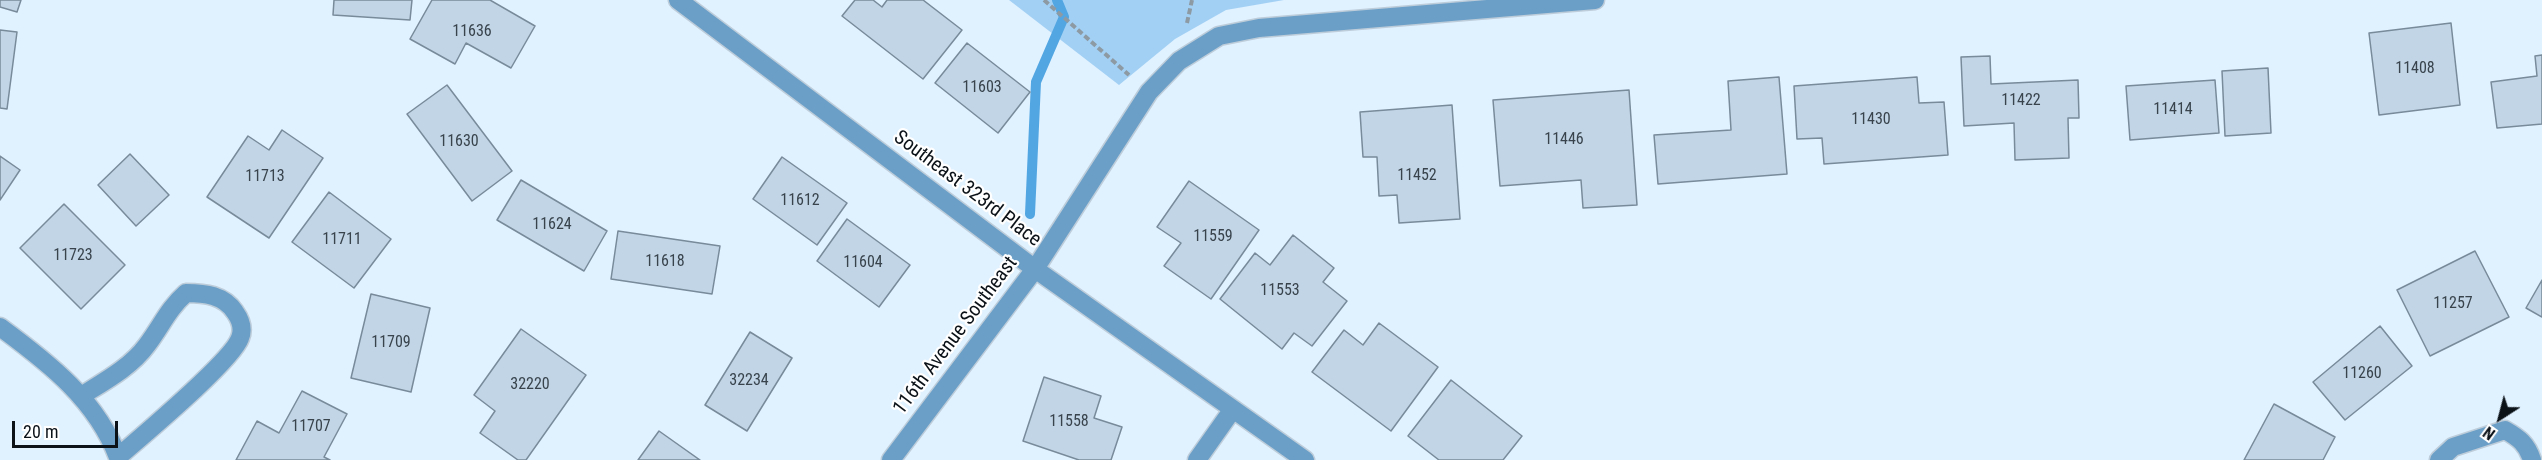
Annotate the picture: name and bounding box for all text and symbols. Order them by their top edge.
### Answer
house number: 11636 [452,22,492,42]
house number: 11408 [2395,59,2435,79]
house number: 11603 [962,78,1002,98]
house number: 11422 [2001,91,2041,111]
house number: 11414 [2153,100,2193,120]
house number: 11430 [1851,110,1891,130]
street label: Southeast 323rd Place [889,126,1045,252]
house number: 11446 [1544,130,1584,150]
house number: 11630 [439,132,479,152]
house number: 11452 [1397,166,1437,186]
house number: 11713 [245,167,285,187]
house number: 11612 [780,191,820,211]
house number: 11624 [532,215,572,235]
house number: 11559 [1193,227,1233,247]
house number: 11711 [322,230,362,250]
house number: 11723 [53,246,93,266]
house number: 11618 [645,252,685,272]
street label: 116th Avenue Southeast [889,252,1023,420]
house number: 11604 [843,253,883,273]
house number: 11553 [1260,281,1300,301]
house number: 11257 [2433,294,2473,314]
house number: 11709 [371,333,411,353]
house number: 11260 [2342,364,2382,384]
house number: 32234 [729,371,769,391]
house number: 32220 [510,375,550,395]
north arrow [2470,388,2530,448]
scale bar [15,409,122,447]
house number: 11558 [1049,412,1089,432]
house number: 11707 [291,417,331,437]
text: 20 m [23,421,58,442]
text: N [2480,422,2499,444]

